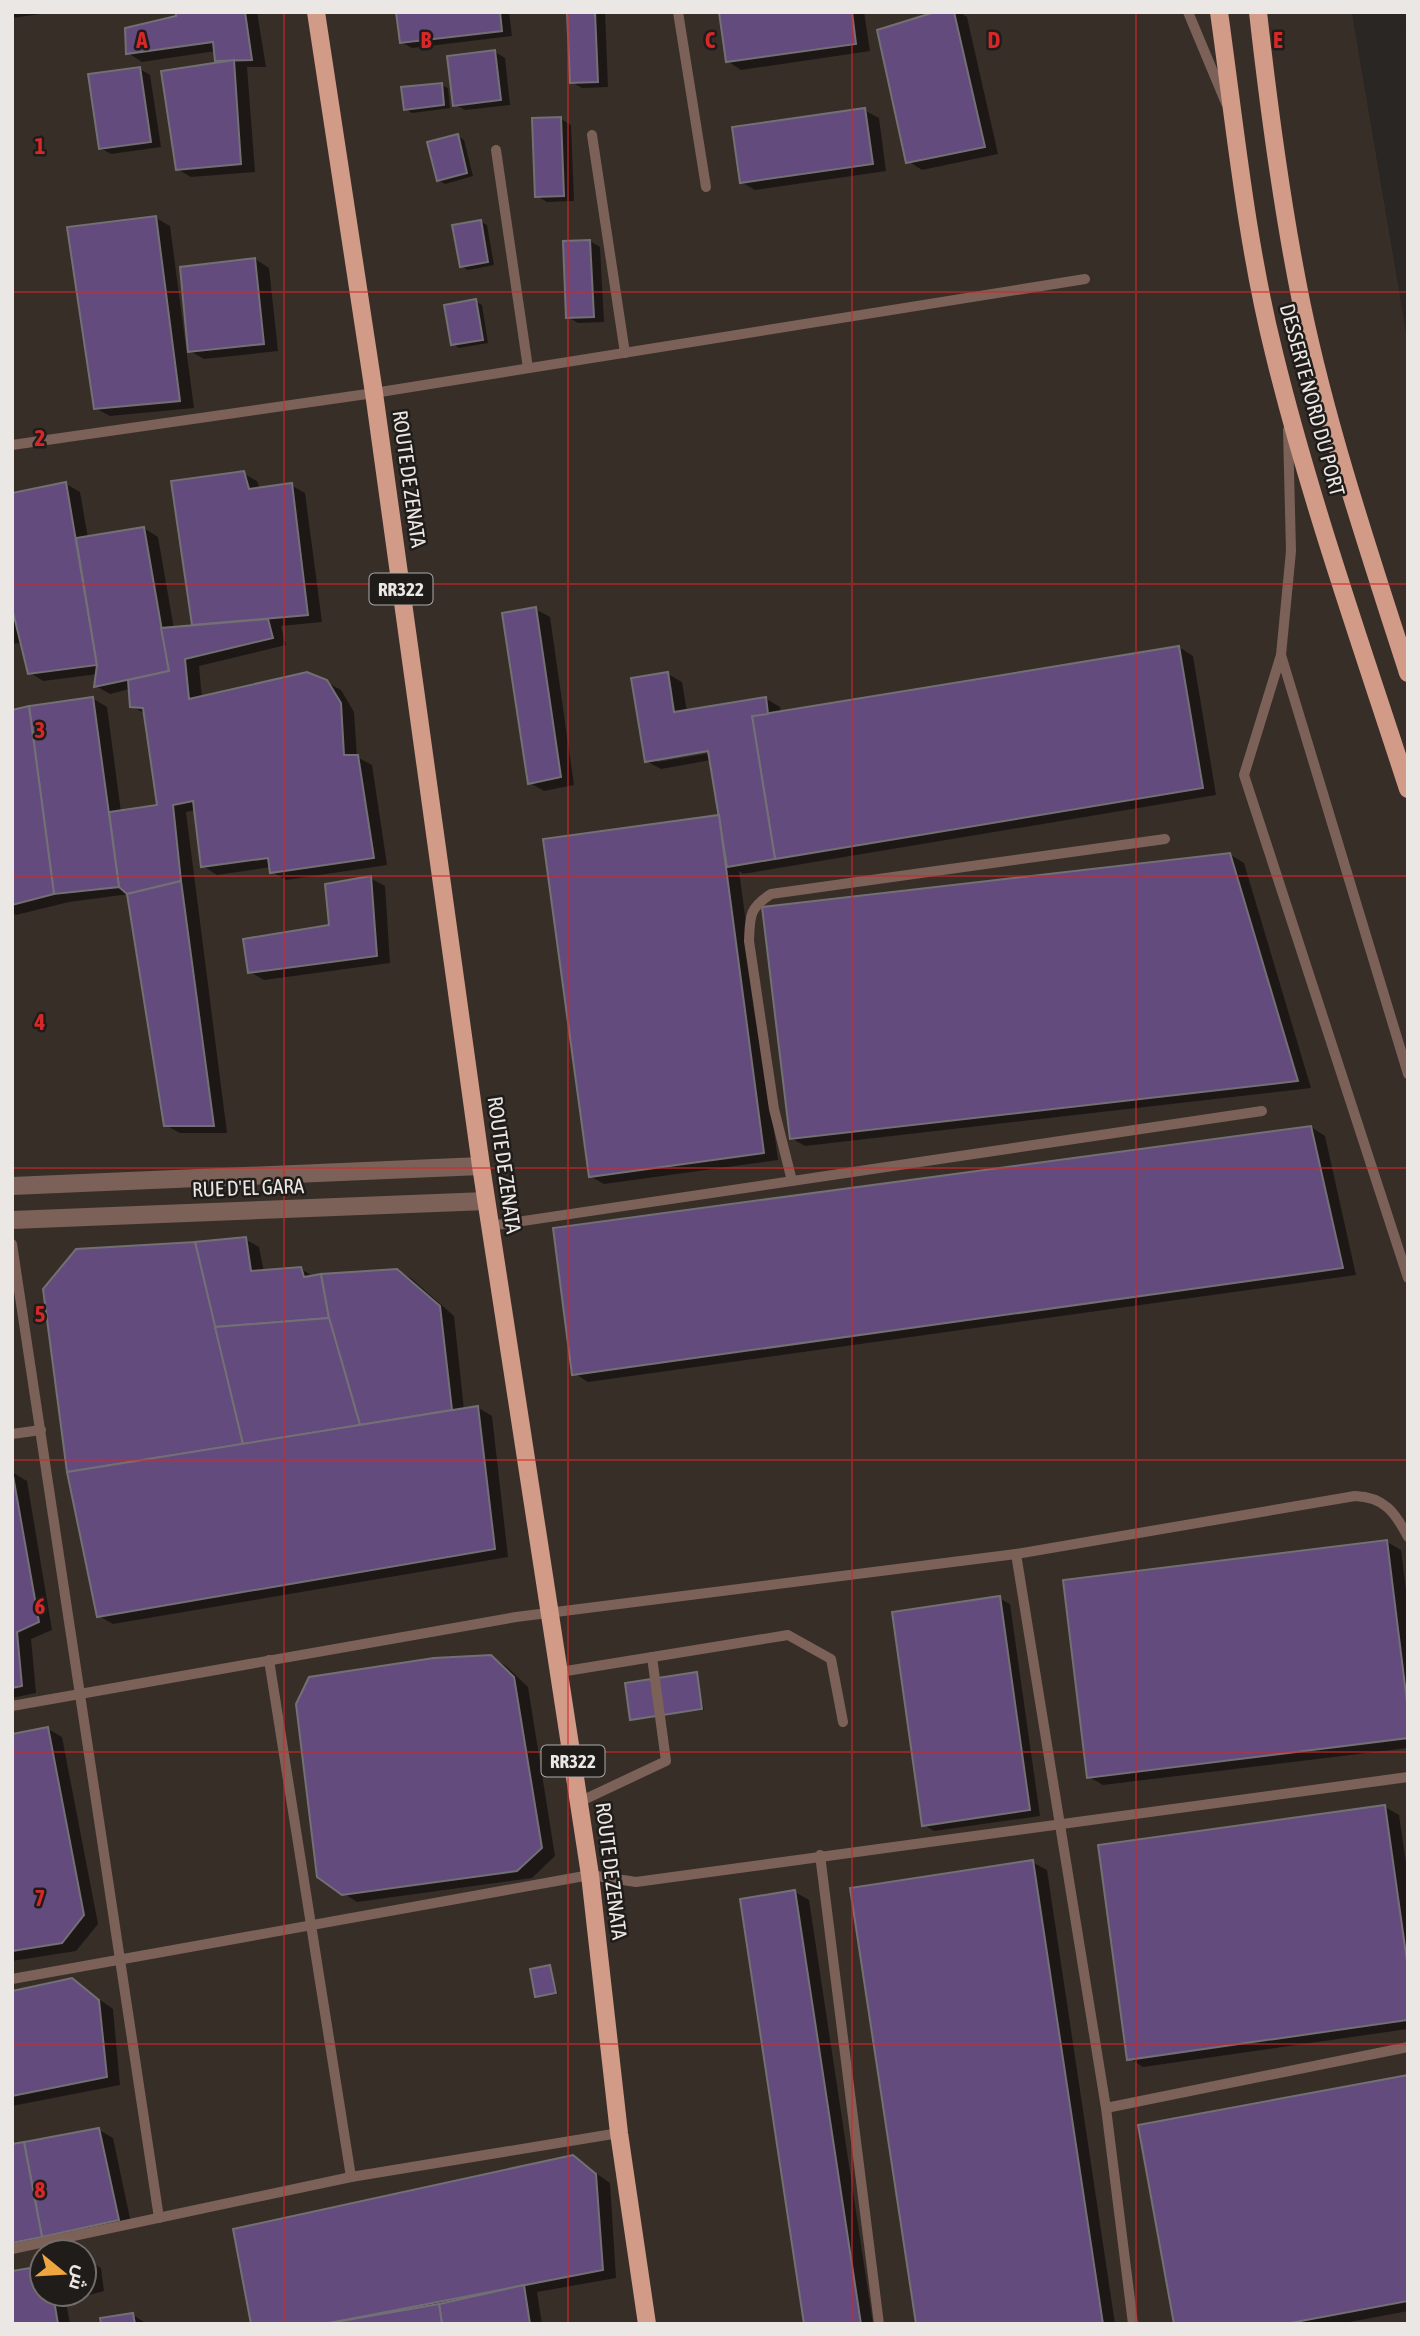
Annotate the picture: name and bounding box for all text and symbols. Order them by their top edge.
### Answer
text: A [135,27,148,53]
text: B [421,27,432,53]
text: C [705,27,716,53]
text: D [988,27,1001,53]
text: E [1273,27,1283,53]
text: 1 [35,133,46,159]
street label: DESSERTE NORD DU PORT [1276,301,1350,498]
street label: ROUTE DE ZENATA [388,409,432,550]
text: 2 [35,425,45,451]
road number: RR322 [370,574,432,604]
text: 3 [35,717,45,743]
text: 4 [34,1009,46,1035]
street label: ROUTE DE ZENATA [483,1095,527,1236]
street label: RUE D'EL GARA [192,1173,305,1201]
text: 5 [35,1301,46,1327]
text: 6 [35,1593,46,1619]
road number: RR322 [542,1746,604,1777]
street label: ROUTE DE ZENATA [592,1801,632,1942]
text: 7 [35,1885,45,1911]
text: 8 [35,2177,46,2203]
north arrow [28,2238,98,2308]
text: ش [64,2263,93,2293]

